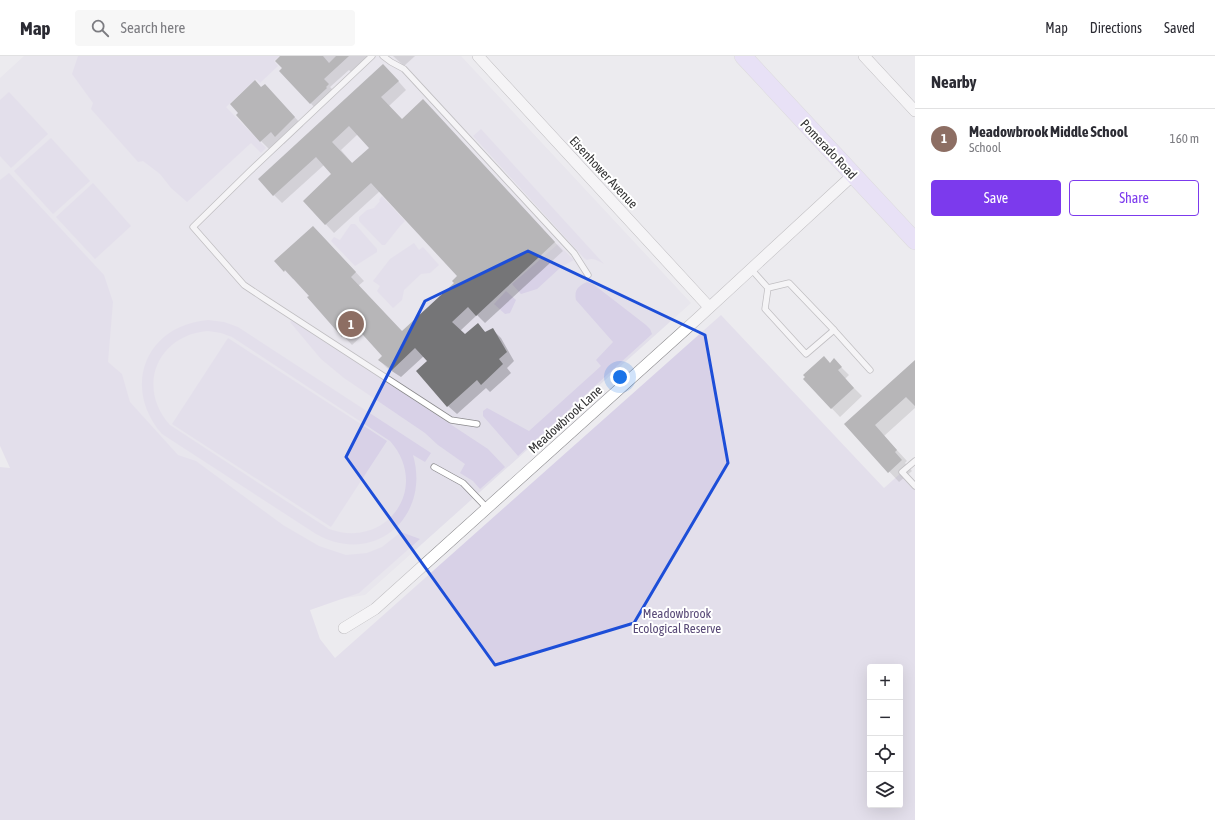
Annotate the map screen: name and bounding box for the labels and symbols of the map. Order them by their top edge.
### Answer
street label: Pomerado Road [797,116,860,182]
street label: Eisenhower Avenue [567,133,641,211]
pin: 1 [338,309,364,339]
your location [610,367,630,387]
street label: Meadowbrook Lane [526,382,605,456]
park label: Meadowbrook Ecological Reserve [633,606,721,636]

